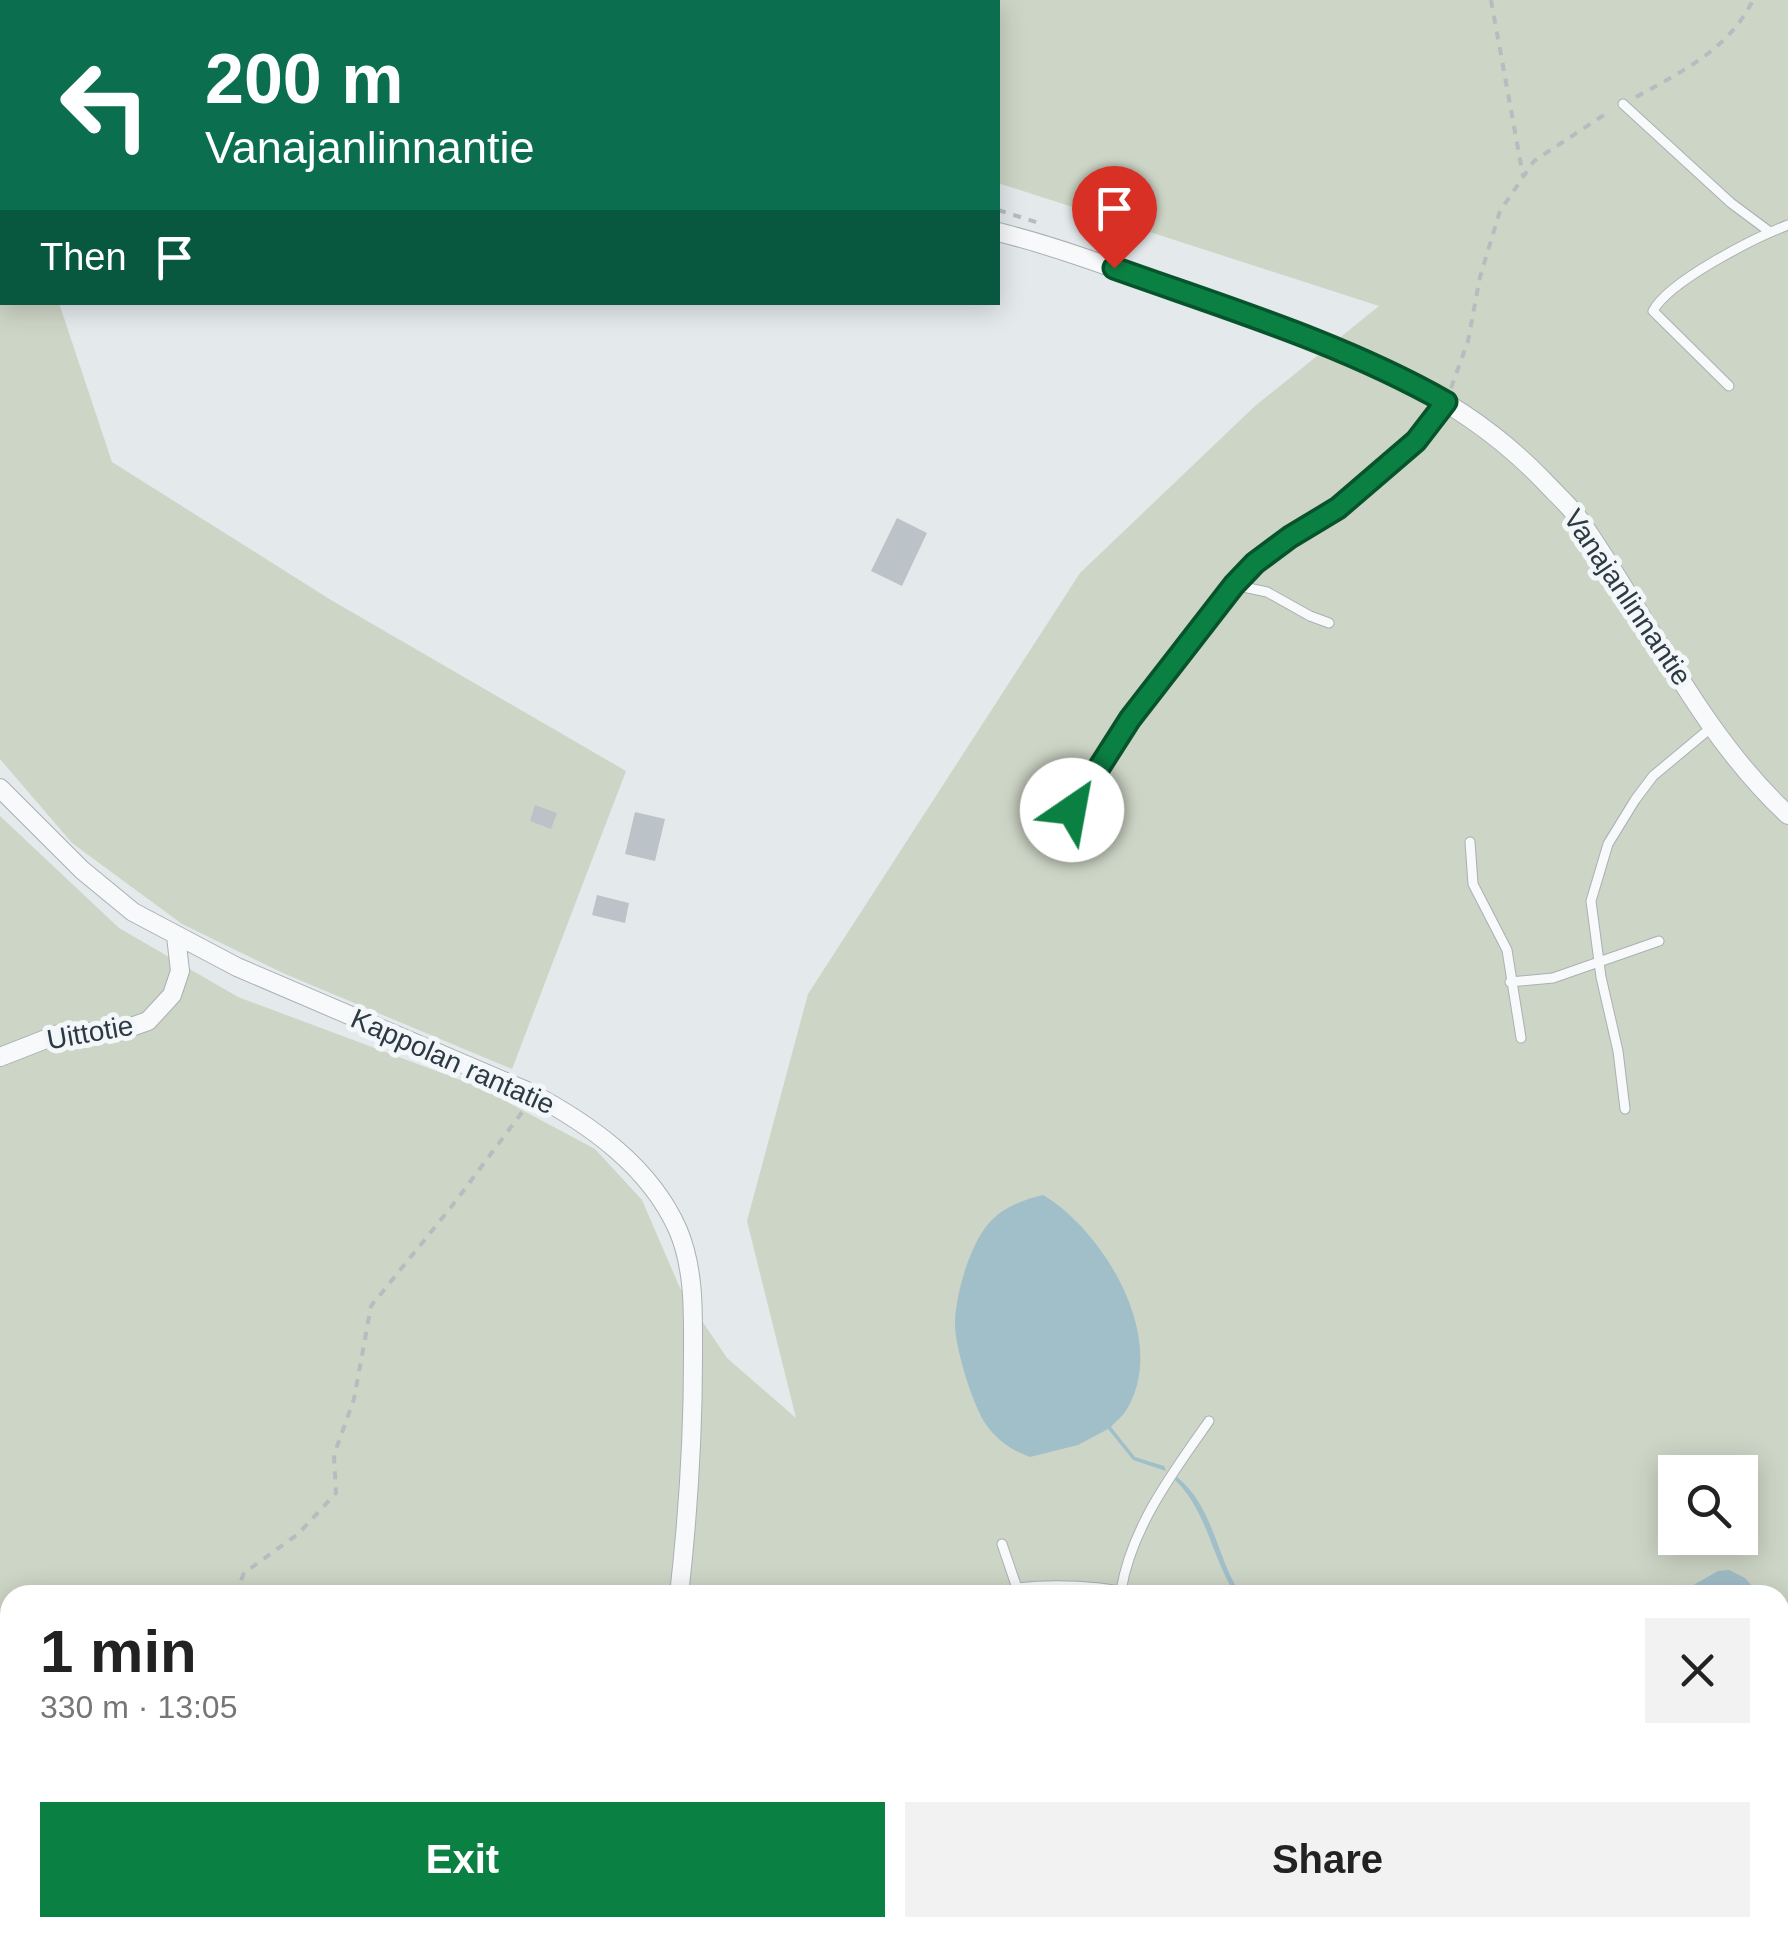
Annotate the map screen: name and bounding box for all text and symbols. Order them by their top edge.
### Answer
icon: left [40,40,170,170]
text: 200 m [205,40,403,118]
text: Vanajanlinnantie [205,122,534,173]
pin [1072,166,1157,269]
icon: arrive [1087,181,1142,236]
icon: arrive [147,230,202,285]
text: Then [40,236,127,278]
street label: Vanajanlinnantie [1557,504,1698,691]
position arrow [1020,758,1124,862]
street label: Kappolan rantatie [346,1003,559,1120]
street label: Uittotie [44,1010,136,1055]
map controls [1658,1455,1758,1555]
button: search [1658,1455,1758,1555]
text: 1 min [40,1618,197,1685]
button: close [1645,1618,1750,1723]
text: 330 m · 13:05 [40,1689,237,1725]
button: Exit [40,1802,885,1917]
button: Share [905,1802,1750,1917]

